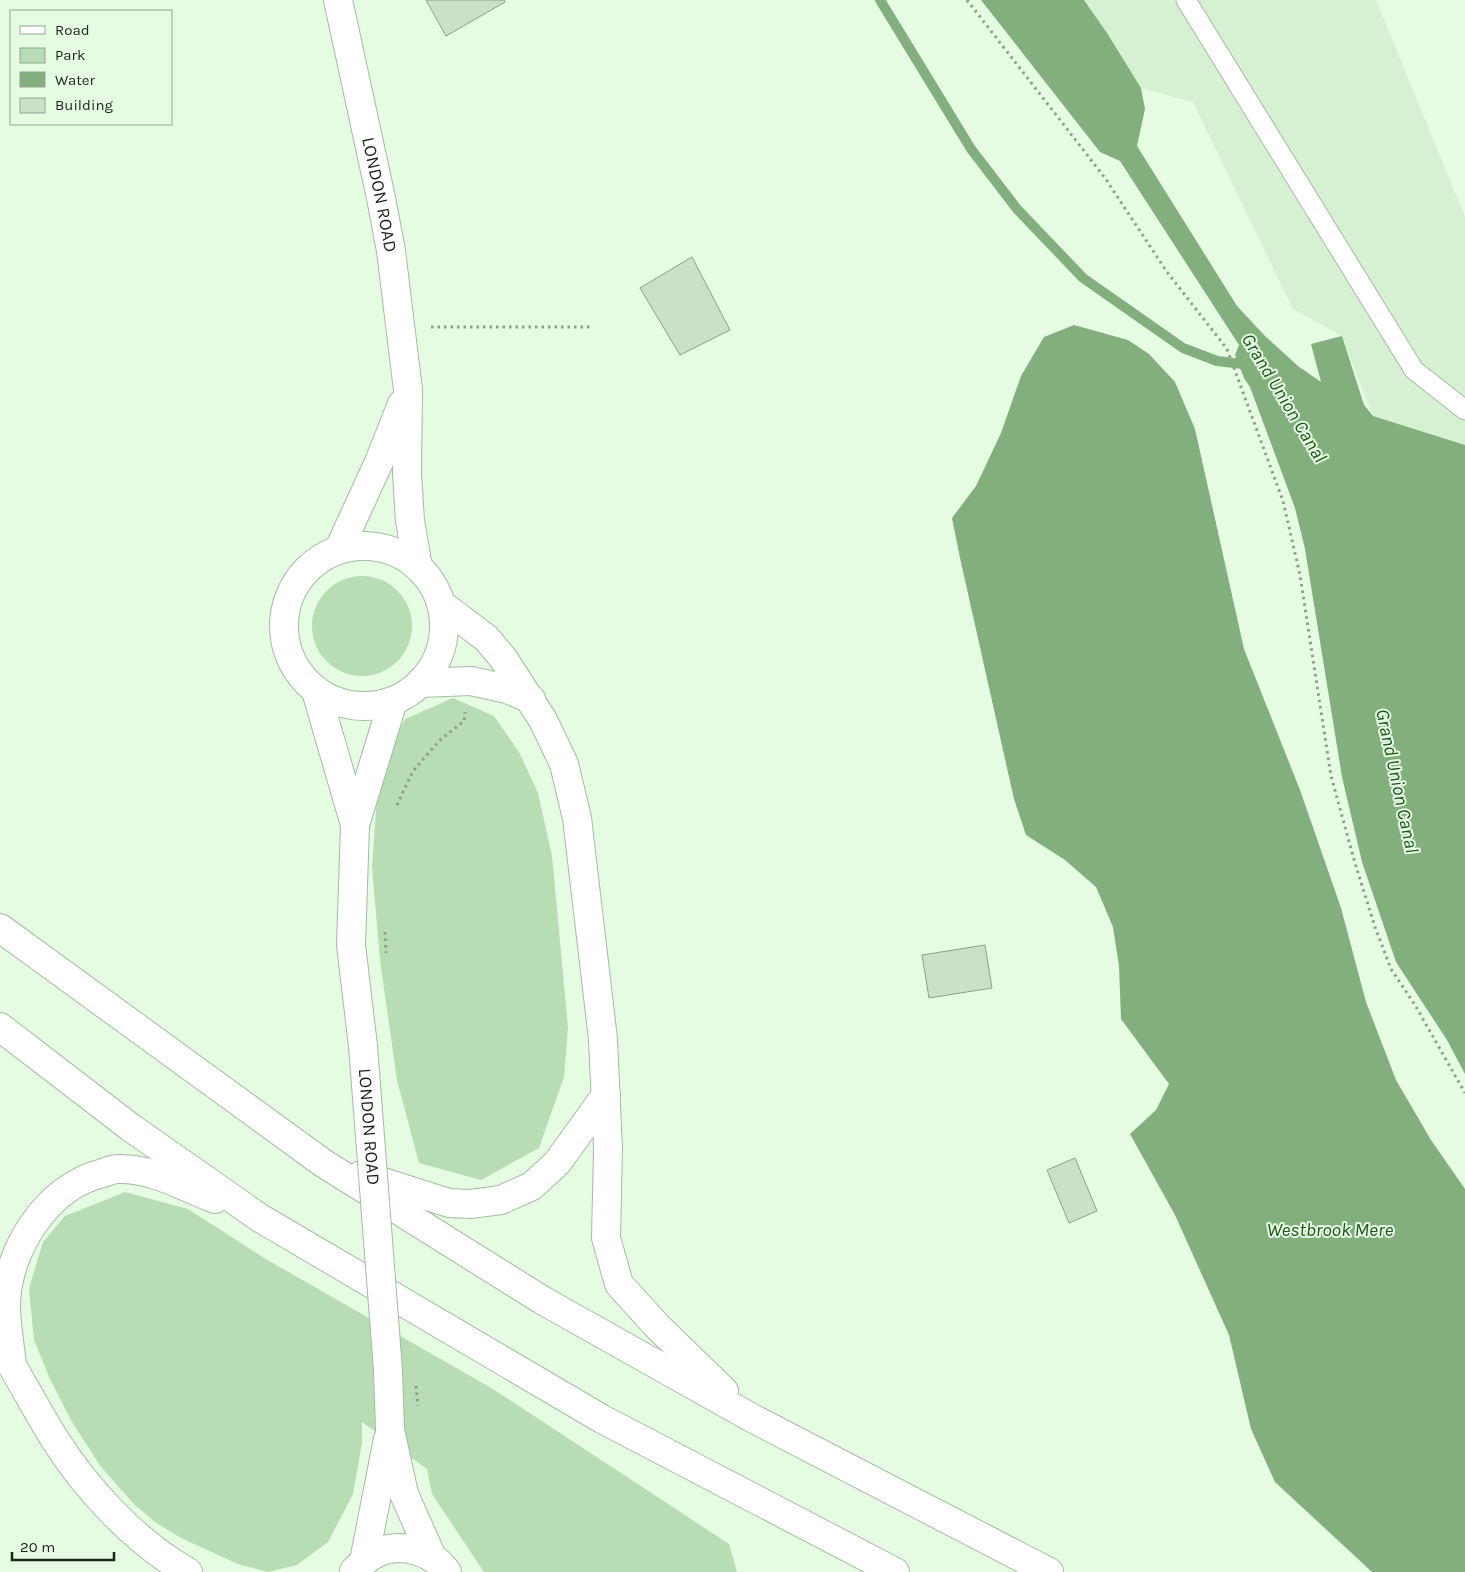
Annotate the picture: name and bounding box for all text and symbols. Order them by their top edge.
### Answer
legend [10,10,172,125]
text: Road [55,21,90,39]
text: Park [55,46,85,64]
text: Water [55,71,96,89]
text: Building [55,96,113,114]
street label: LONDON ROAD [357,135,402,254]
water label: Grand Union Canal [1237,329,1331,467]
water label: Grand Union Canal [1371,707,1423,855]
street label: LONDON ROAD [354,1067,385,1186]
water label: Westbrook Mere [1267,1219,1393,1241]
scale bar [12,1530,115,1562]
text: 20 m [20,1538,55,1556]

